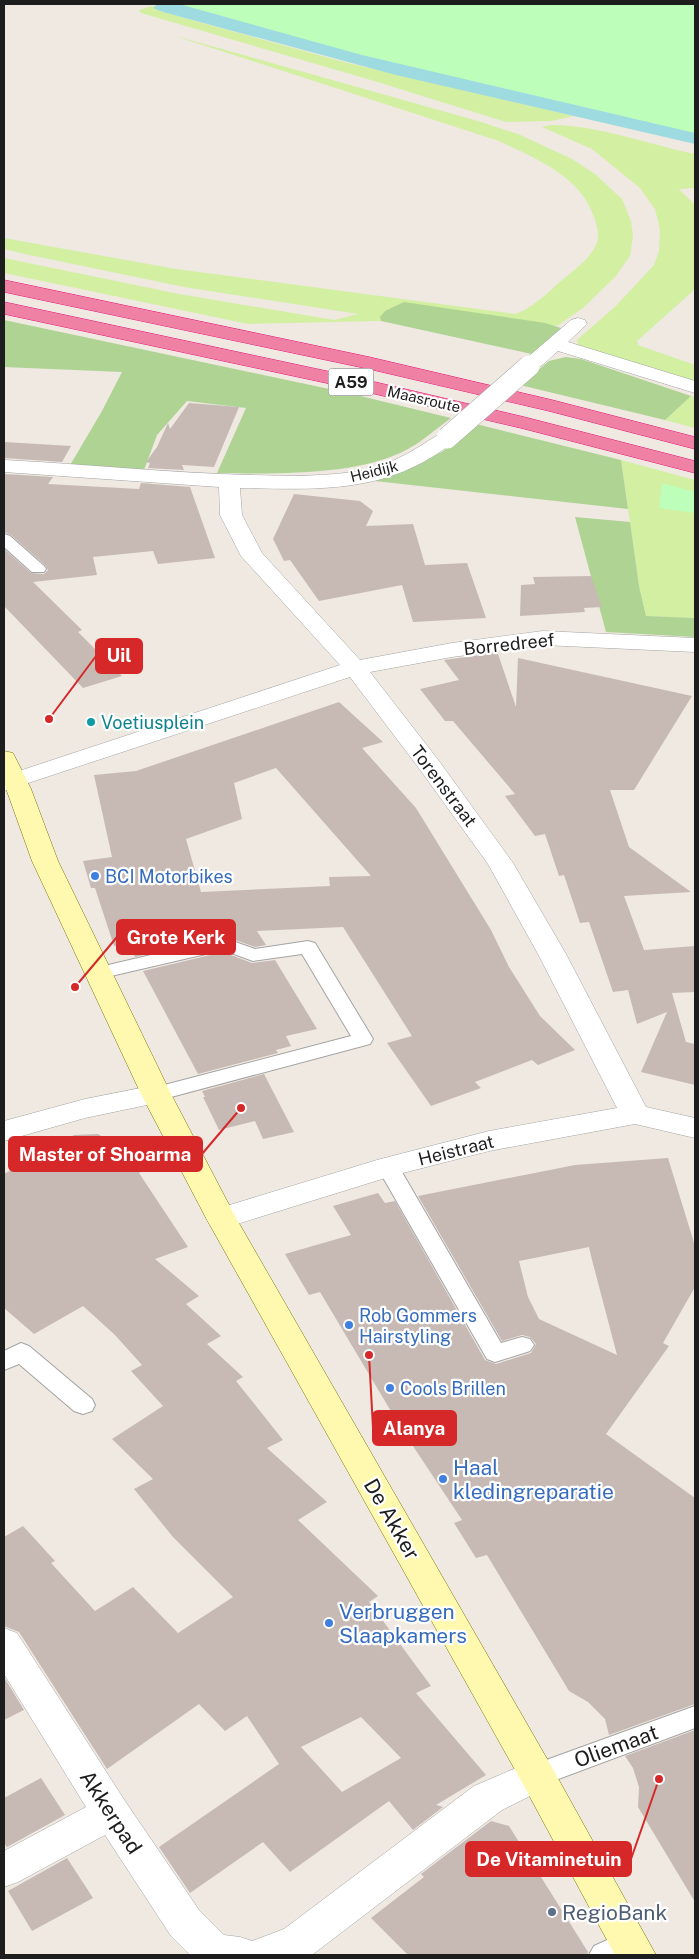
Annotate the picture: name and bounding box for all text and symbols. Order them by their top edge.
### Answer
road number: A59 [328,368,374,396]
street label: Maasroute [386,382,462,416]
street label: Heidijk [348,457,400,485]
street label: Borredreef [462,629,556,659]
callout: Uil [96,639,142,673]
text: Uil [106,644,132,666]
place label: Voetiusplein [101,712,204,733]
marker: Voetiusplein [85,716,97,728]
street label: Torenstraat [407,741,481,831]
place label: BCI Motorbikes [105,866,233,887]
marker: BCI Motorbikes [89,870,101,882]
callout: Grote Kerk [117,920,235,954]
text: Grote Kerk [127,926,225,948]
street label: Heistraat [416,1130,496,1170]
callout: Master of Shoarma [9,1137,202,1171]
text: Master of Shoarma [19,1143,191,1165]
place label: Rob Gommers Hairstyling [359,1305,477,1347]
marker: Rob Gommers Hairstyling [343,1319,355,1331]
place label: Cools Brillen [400,1378,506,1399]
marker: Cools Brillen [384,1382,396,1394]
callout: Alanya [373,1411,456,1445]
text: Alanya [383,1417,445,1439]
place label: Haal kledingreparatie [453,1455,614,1504]
marker: Haal kledingreparatie [437,1473,449,1485]
street label: De Akker [359,1474,425,1564]
place label: Verbruggen Slaapkamers [339,1599,467,1648]
marker: Verbruggen Slaapkamers [323,1617,335,1629]
street label: Oliemaat [571,1719,661,1773]
street label: Akkerpad [75,1766,147,1858]
callout: De Vitaminetuin [466,1842,631,1876]
text: De Vitaminetuin [476,1848,622,1870]
place label: RegioBank [562,1900,667,1925]
marker: RegioBank [546,1906,558,1918]

